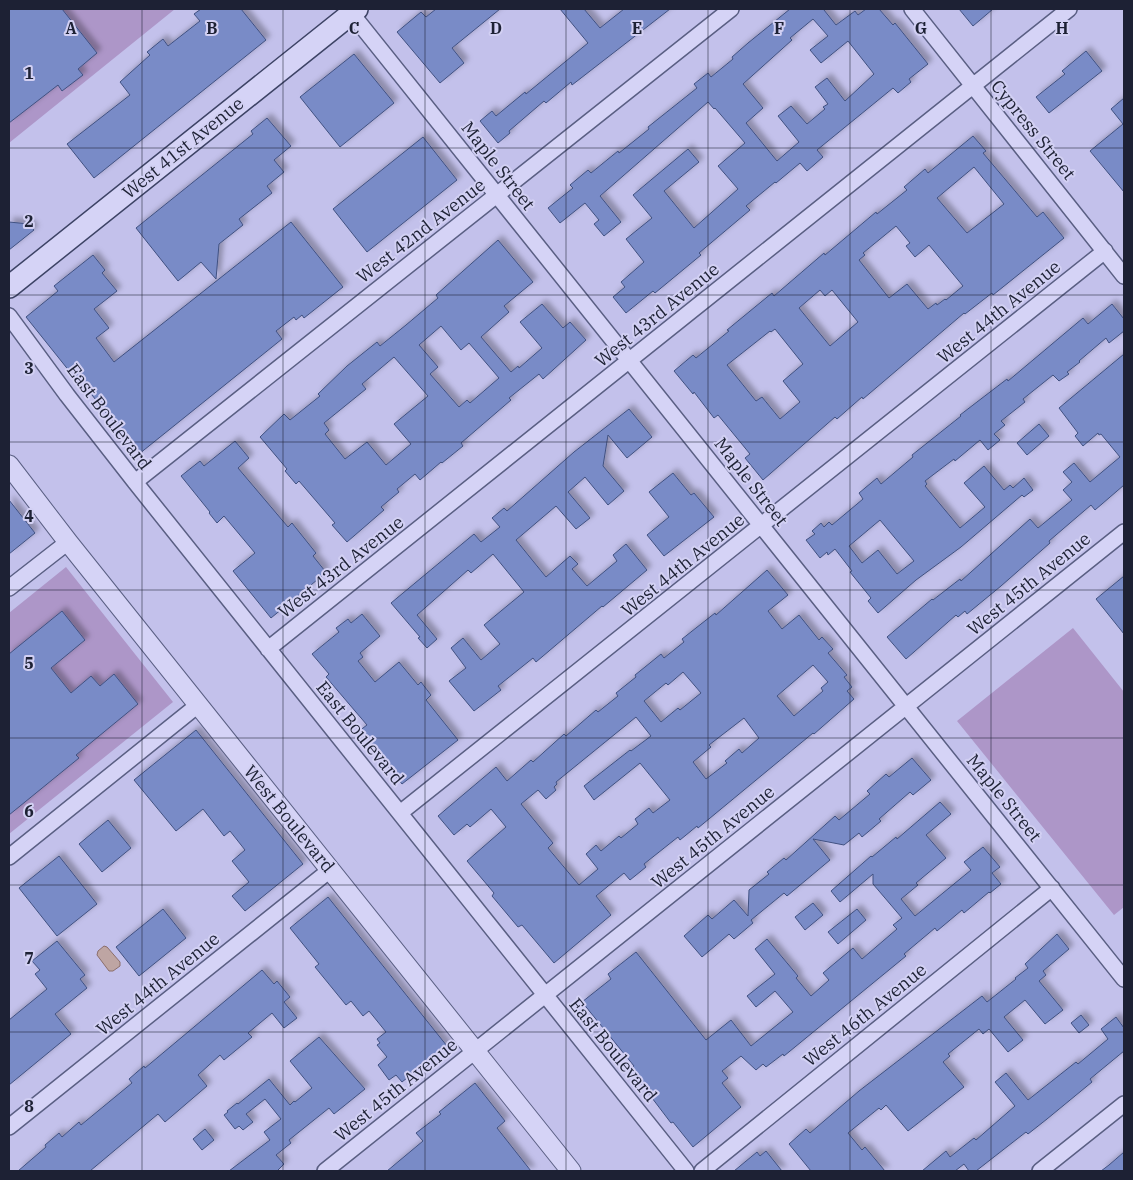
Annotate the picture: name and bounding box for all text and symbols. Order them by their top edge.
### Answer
text: A [65,18,77,38]
text: B [206,18,218,38]
text: C [349,18,359,38]
text: D [490,18,502,38]
text: E [632,18,642,38]
text: F [774,18,784,38]
text: G [915,18,927,38]
text: H [1056,18,1069,38]
text: 1 [24,63,34,83]
street label: Cypress Street [986,75,1081,184]
street label: West 41st Avenue [117,92,248,204]
street label: Maple Street [457,117,540,215]
street label: West 42nd Avenue [352,173,490,288]
text: 2 [24,211,34,231]
street label: West 44th Avenue [932,255,1065,368]
street label: West 43rd Avenue [590,257,724,372]
text: 3 [24,358,34,378]
street label: East Boulevard [62,359,157,474]
street label: Maple Street [710,433,793,531]
text: 4 [24,506,34,526]
street label: West 44th Avenue [616,508,749,621]
street label: West 43rd Avenue [273,510,408,623]
street label: West 45th Avenue [962,527,1095,640]
text: 5 [24,653,34,673]
street label: East Boulevard [311,676,409,789]
street label: Maple Street [962,749,1047,846]
street label: West Boulevard [239,760,340,877]
street label: West 45th Avenue [646,780,779,893]
text: 6 [24,801,34,821]
street label: West 44th Avenue [91,927,224,1040]
text: 7 [24,948,34,968]
street label: West 46th Avenue [798,958,931,1071]
street label: East Boulevard [564,993,662,1106]
street label: West 45th Avenue [329,1033,462,1146]
text: 8 [24,1096,34,1116]

